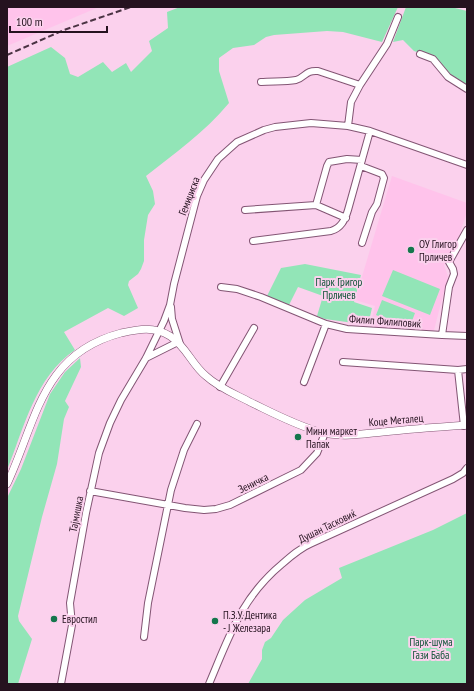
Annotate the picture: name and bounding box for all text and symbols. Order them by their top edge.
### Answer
scale bar [10,8,107,34]
text: 100 m [16,14,43,29]
street label: Гемиџиска [175,175,203,217]
place label: ОУ Глигор Прличев [419,237,457,264]
marker: ОУ Глигор Прличев [406,245,416,255]
park label: Парк Григор Прличев [316,275,363,302]
street label: Филип Филиповиќ [348,311,422,331]
street label: Коце Металец [368,411,424,429]
place label: Мини маркет Папак [306,424,357,451]
marker: Мини маркет Папак [293,432,303,442]
street label: Зеничка [236,470,270,496]
street label: Тајмишка [66,495,86,533]
street label: Душан Тасковиќ [296,506,359,546]
place label: П.З.У. Дентика - Ј Железара [223,608,277,635]
place label: Евростил [62,612,97,626]
marker: Евростил [49,614,59,624]
marker: П.З.У. Дентика - Ј Железара [210,616,220,626]
park label: Парк-шума Гази Баба [409,635,453,662]

